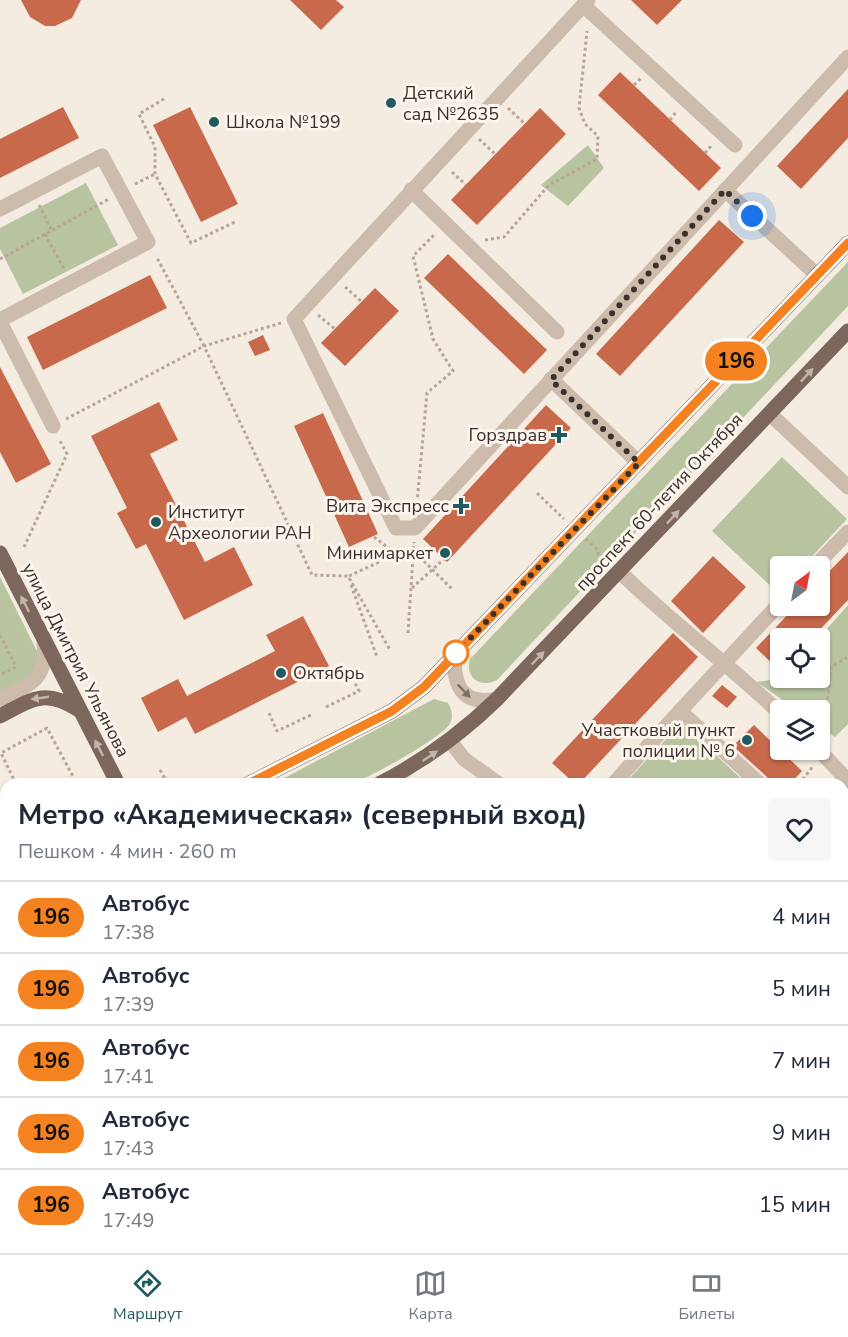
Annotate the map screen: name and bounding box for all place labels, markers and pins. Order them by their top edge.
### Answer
place label: Детский сад №2635 [403,81,499,126]
marker: Детский сад №2635 [384,96,398,110]
place label: Школа №199 [226,110,341,134]
marker: Школа №199 [207,115,221,129]
place label: Горздрав [469,423,547,447]
marker: Горздрав [552,428,566,442]
place label: Вита Экспресс [326,494,449,518]
marker: Вита Экспресс [454,499,468,513]
place label: Институт Археологии РАН [168,500,312,545]
marker: Институт Археологии РАН [149,515,163,529]
place label: Минимаркет [327,541,433,565]
marker: Минимаркет [438,546,452,560]
unlabelled marker [443,640,469,666]
place label: Октябрь [293,661,365,685]
marker: Октябрь [274,666,288,680]
place label: Участковый пункт полиции № 6 [581,718,735,763]
marker: Участковый пункт полиции № 6 [740,733,754,747]

